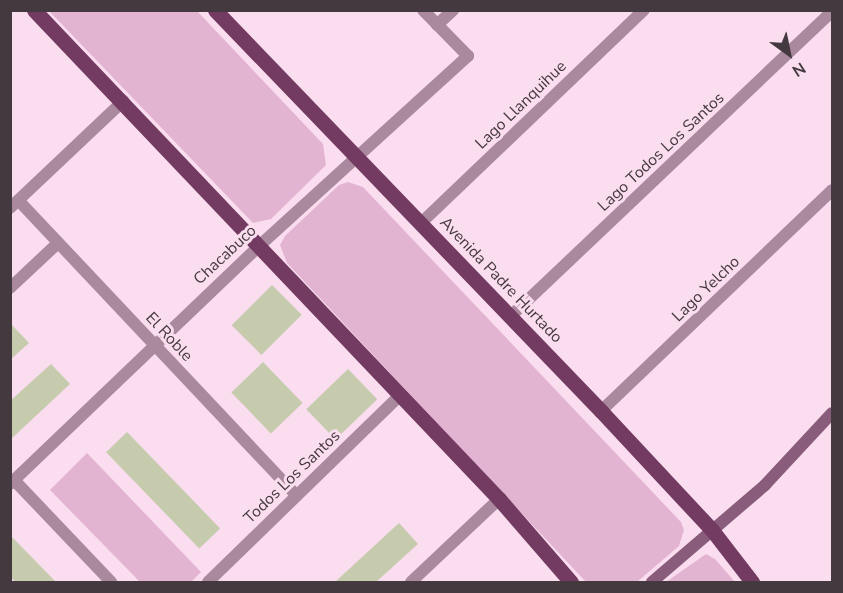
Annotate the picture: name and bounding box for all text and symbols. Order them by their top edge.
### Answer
north arrow [759,24,819,84]
street label: Lago Llanquihue [471,57,571,153]
text: N [788,57,810,82]
street label: Lago Todos Los Santos [594,88,728,216]
street label: Avenida Padre Hurtado [436,213,566,347]
street label: Chacabuco [190,221,260,289]
street label: Lago Yelcho [668,252,744,326]
street label: El Roble [141,308,197,366]
street label: Todos Los Santos [240,426,344,528]

